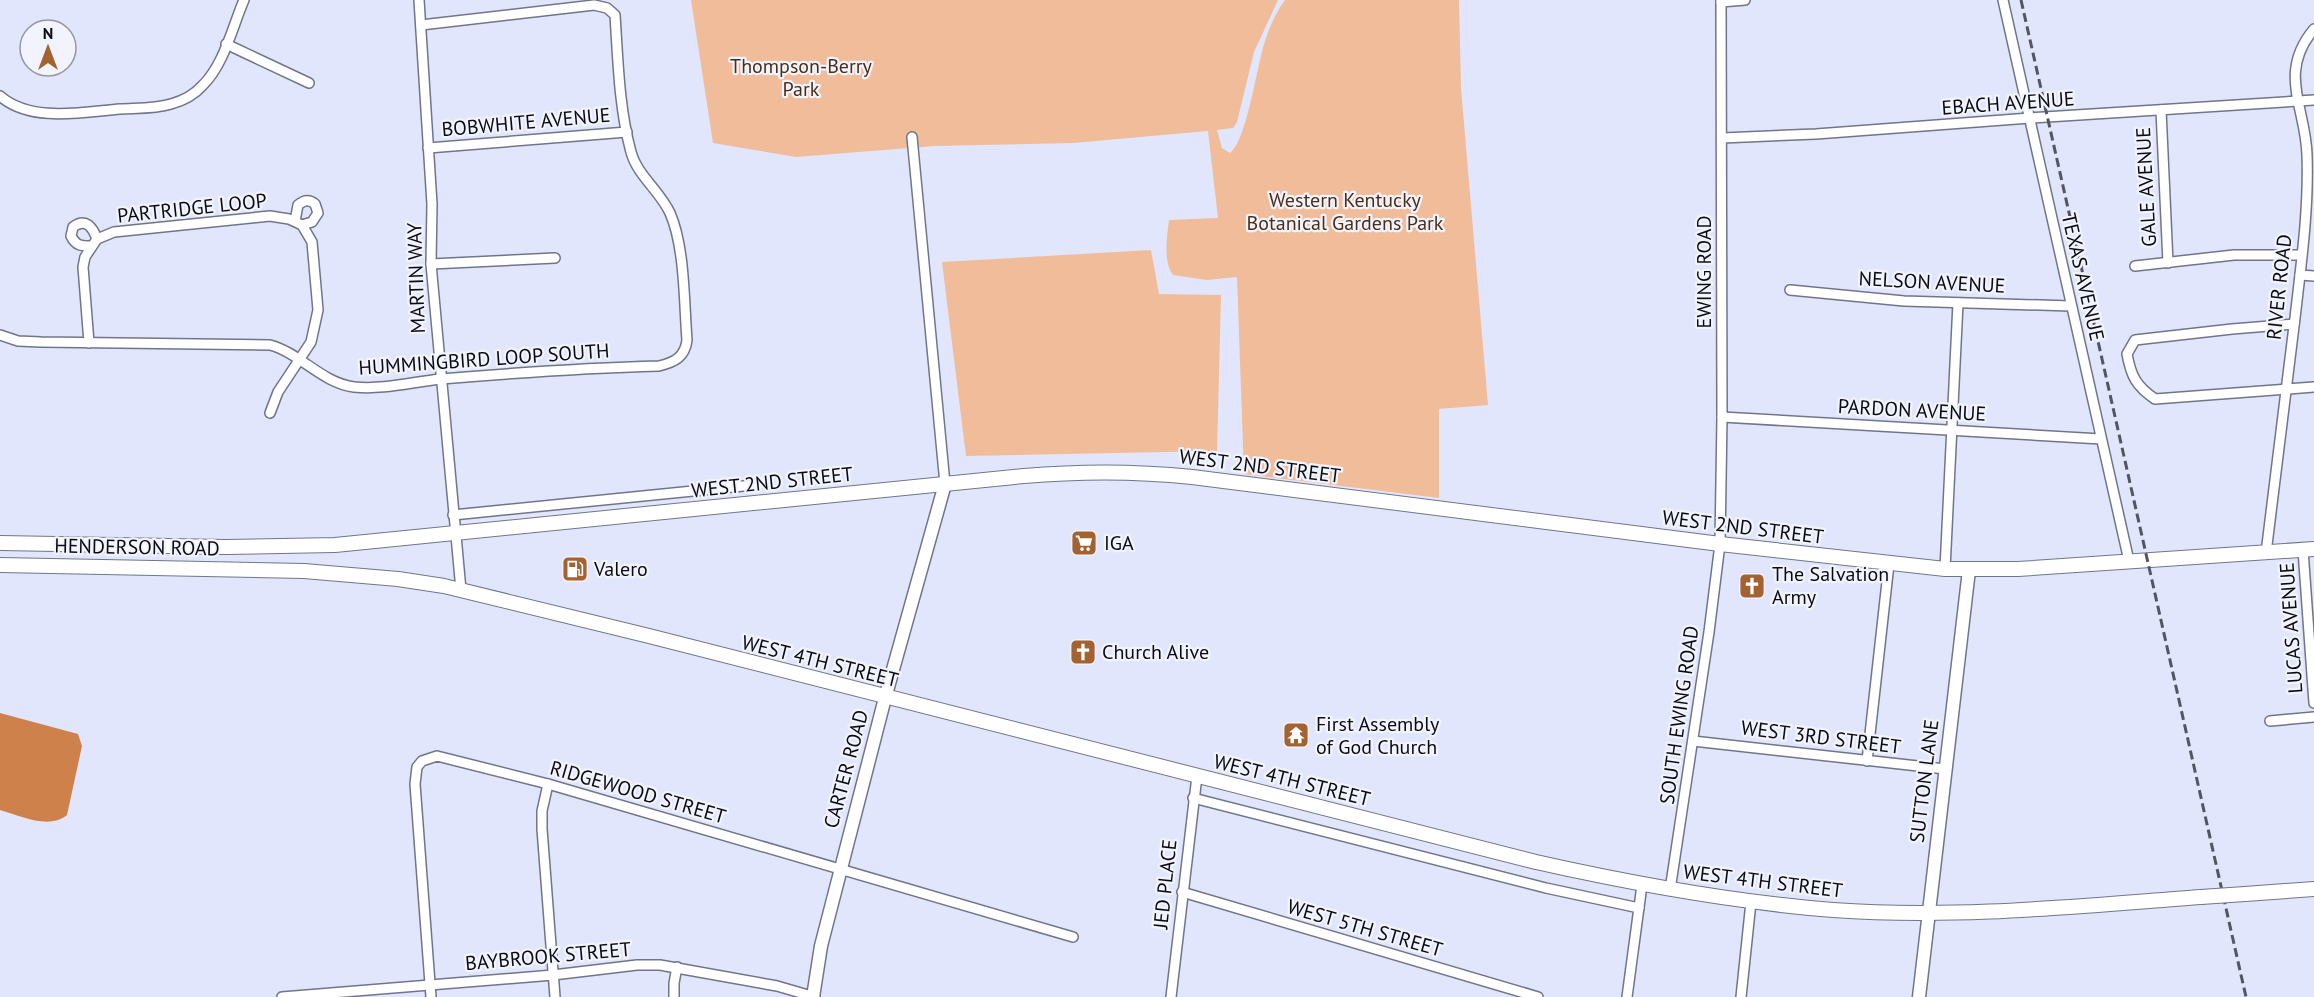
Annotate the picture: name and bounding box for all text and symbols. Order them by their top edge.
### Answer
north arrow [18,18,78,78]
text: N [43,23,53,43]
park label: Thompson-Berry Park [730,53,873,102]
street label: EBACH AVENUE [1941,85,2075,121]
street label: BOBWHITE AVENUE [440,102,612,142]
street label: GALE AVENUE [2130,126,2162,248]
street label: PARTRIDGE LOOP [116,187,268,229]
park label: Western Kentucky Botanical Gardens Park [1247,187,1444,236]
street label: TEXAS AVENUE [2056,210,2110,344]
street label: EWING ROAD [1691,215,1717,329]
street label: MARTIN WAY [401,221,431,334]
street label: RIVER ROAD [2261,233,2297,341]
street label: NELSON AVENUE [1858,265,2006,299]
street label: HUMMINGBIRD LOOP SOUTH [358,337,610,381]
street label: PARDON AVENUE [1837,393,1987,427]
street label: WEST 2ND STREET [1178,443,1342,489]
street label: WEST 2ND STREET [690,461,854,503]
street label: WEST 2ND STREET [1661,504,1825,550]
supermarket icon: IGA [1069,528,1099,558]
place label: IGA [1104,530,1134,556]
street label: HENDERSON ROAD [54,533,220,561]
fuel station icon: Valero [560,554,590,584]
place label: Valero [593,556,648,582]
place label: The Salvation Army [1772,561,1889,610]
street label: LUCAS AVENUE [2273,562,2309,694]
church icon: The Salvation Army [1737,571,1767,601]
street label: SOUTH EWING ROAD [1654,624,1704,806]
street label: WEST 4TH STREET [739,629,901,693]
church icon: Church Alive [1068,637,1098,667]
place label: Church Alive [1102,639,1209,665]
street label: CARTER ROAD [818,707,874,831]
place label: First Assembly of God Church [1316,711,1440,760]
street label: WEST 3RD STREET [1740,714,1902,760]
street label: SUTTON LANE [1904,718,1944,844]
temple icon: First Assembly of God Church [1281,720,1311,750]
street label: WEST 4TH STREET [1211,748,1373,812]
street label: RIDGEWOOD STREET [547,754,729,830]
street label: JED PLACE [1147,838,1183,931]
street label: WEST 4TH STREET [1682,858,1844,904]
street label: WEST 5TH STREET [1284,893,1446,963]
street label: BAYBROOK STREET [464,936,632,976]

